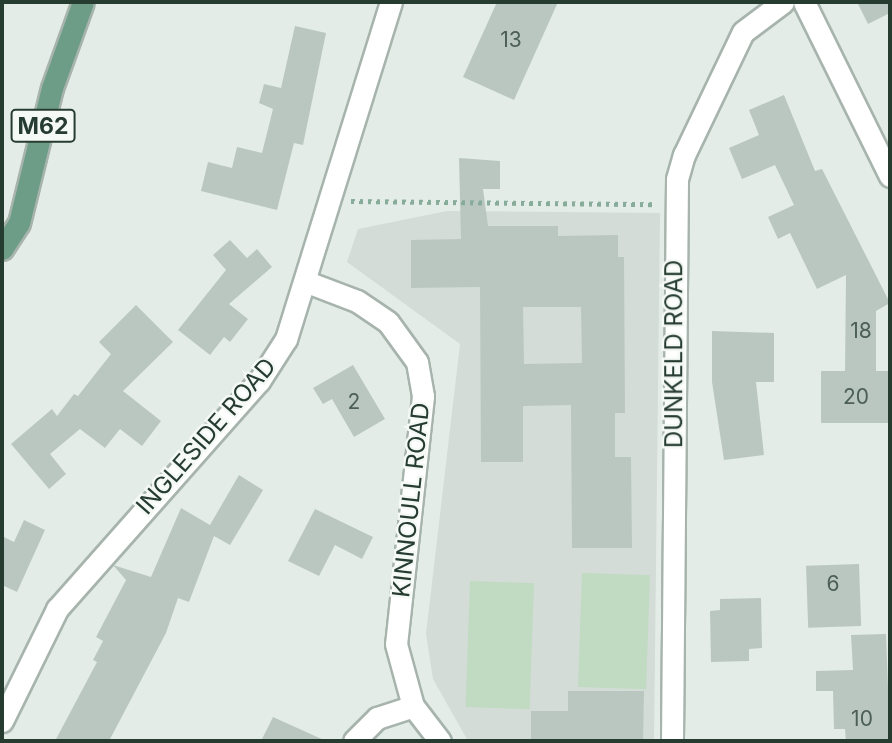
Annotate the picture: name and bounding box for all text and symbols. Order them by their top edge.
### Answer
house number: 13 [500,27,522,53]
road number: M62 [10,106,76,146]
street label: DUNKELD ROAD [660,260,688,448]
house number: 18 [850,318,872,344]
street label: INGLESIDE ROAD [130,352,282,520]
house number: 20 [843,384,869,410]
house number: 2 [348,389,360,415]
street label: KINNOULL ROAD [386,401,436,599]
house number: 6 [826,571,840,597]
house number: 10 [851,706,873,732]

